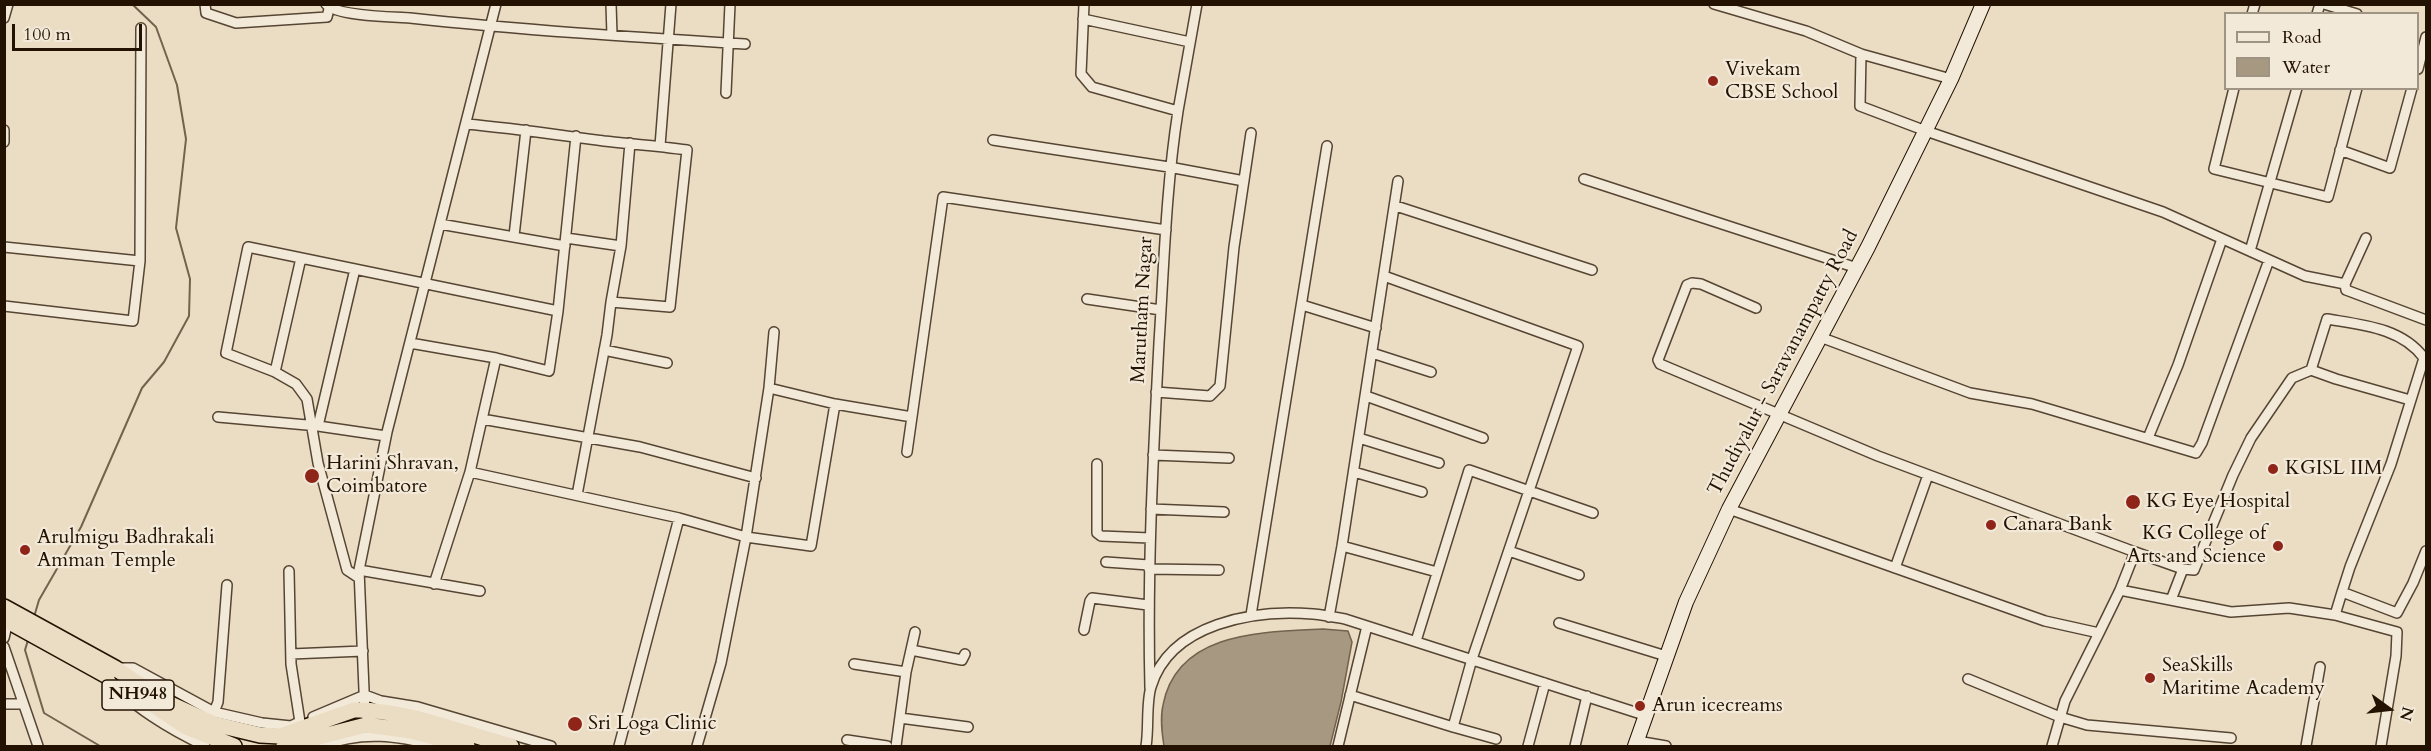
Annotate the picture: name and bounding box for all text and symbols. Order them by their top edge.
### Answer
scale bar [15,12,146,50]
legend [2224,12,2419,90]
text: 100 m [23,22,71,47]
text: Road [2282,25,2322,50]
text: Water [2282,55,2330,80]
place label: Vivekam CBSE School [1725,58,1838,105]
marker: Vivekam CBSE School [1706,74,1720,88]
street label: Thudiyalur - Saravanampatty Road [1704,226,1864,500]
street label: Marutham Nagar [1127,236,1159,384]
place label: Harini Shravan, Coimbatore [326,452,459,499]
place label: KGISL IIM [2285,457,2383,481]
marker: KGISL IIM [2266,462,2280,476]
marker: Harini Shravan, Coimbatore [303,467,321,485]
place label: KG Eye Hospital [2146,490,2290,514]
marker: KG Eye Hospital [2124,493,2142,511]
place label: Canara Bank [2003,513,2113,537]
marker: Canara Bank [1984,518,1998,532]
place label: KG College of Arts and Science [2127,522,2266,569]
place label: Arulmigu Badhrakali Amman Temple [37,526,215,573]
marker: KG College of Arts and Science [2271,539,2285,553]
marker: Arulmigu Badhrakali Amman Temple [18,543,32,557]
place label: SeaSkills Maritime Academy [2162,654,2325,701]
marker: SeaSkills Maritime Academy [2143,671,2157,685]
north arrow [2359,679,2419,739]
road number: NH948 [102,680,174,710]
place label: Arun icecreams [1652,694,1783,718]
marker: Arun icecreams [1633,699,1647,713]
text: N [2394,704,2419,723]
place label: Sri Loga Clinic [588,712,717,736]
marker: Sri Loga Clinic [566,715,584,733]

